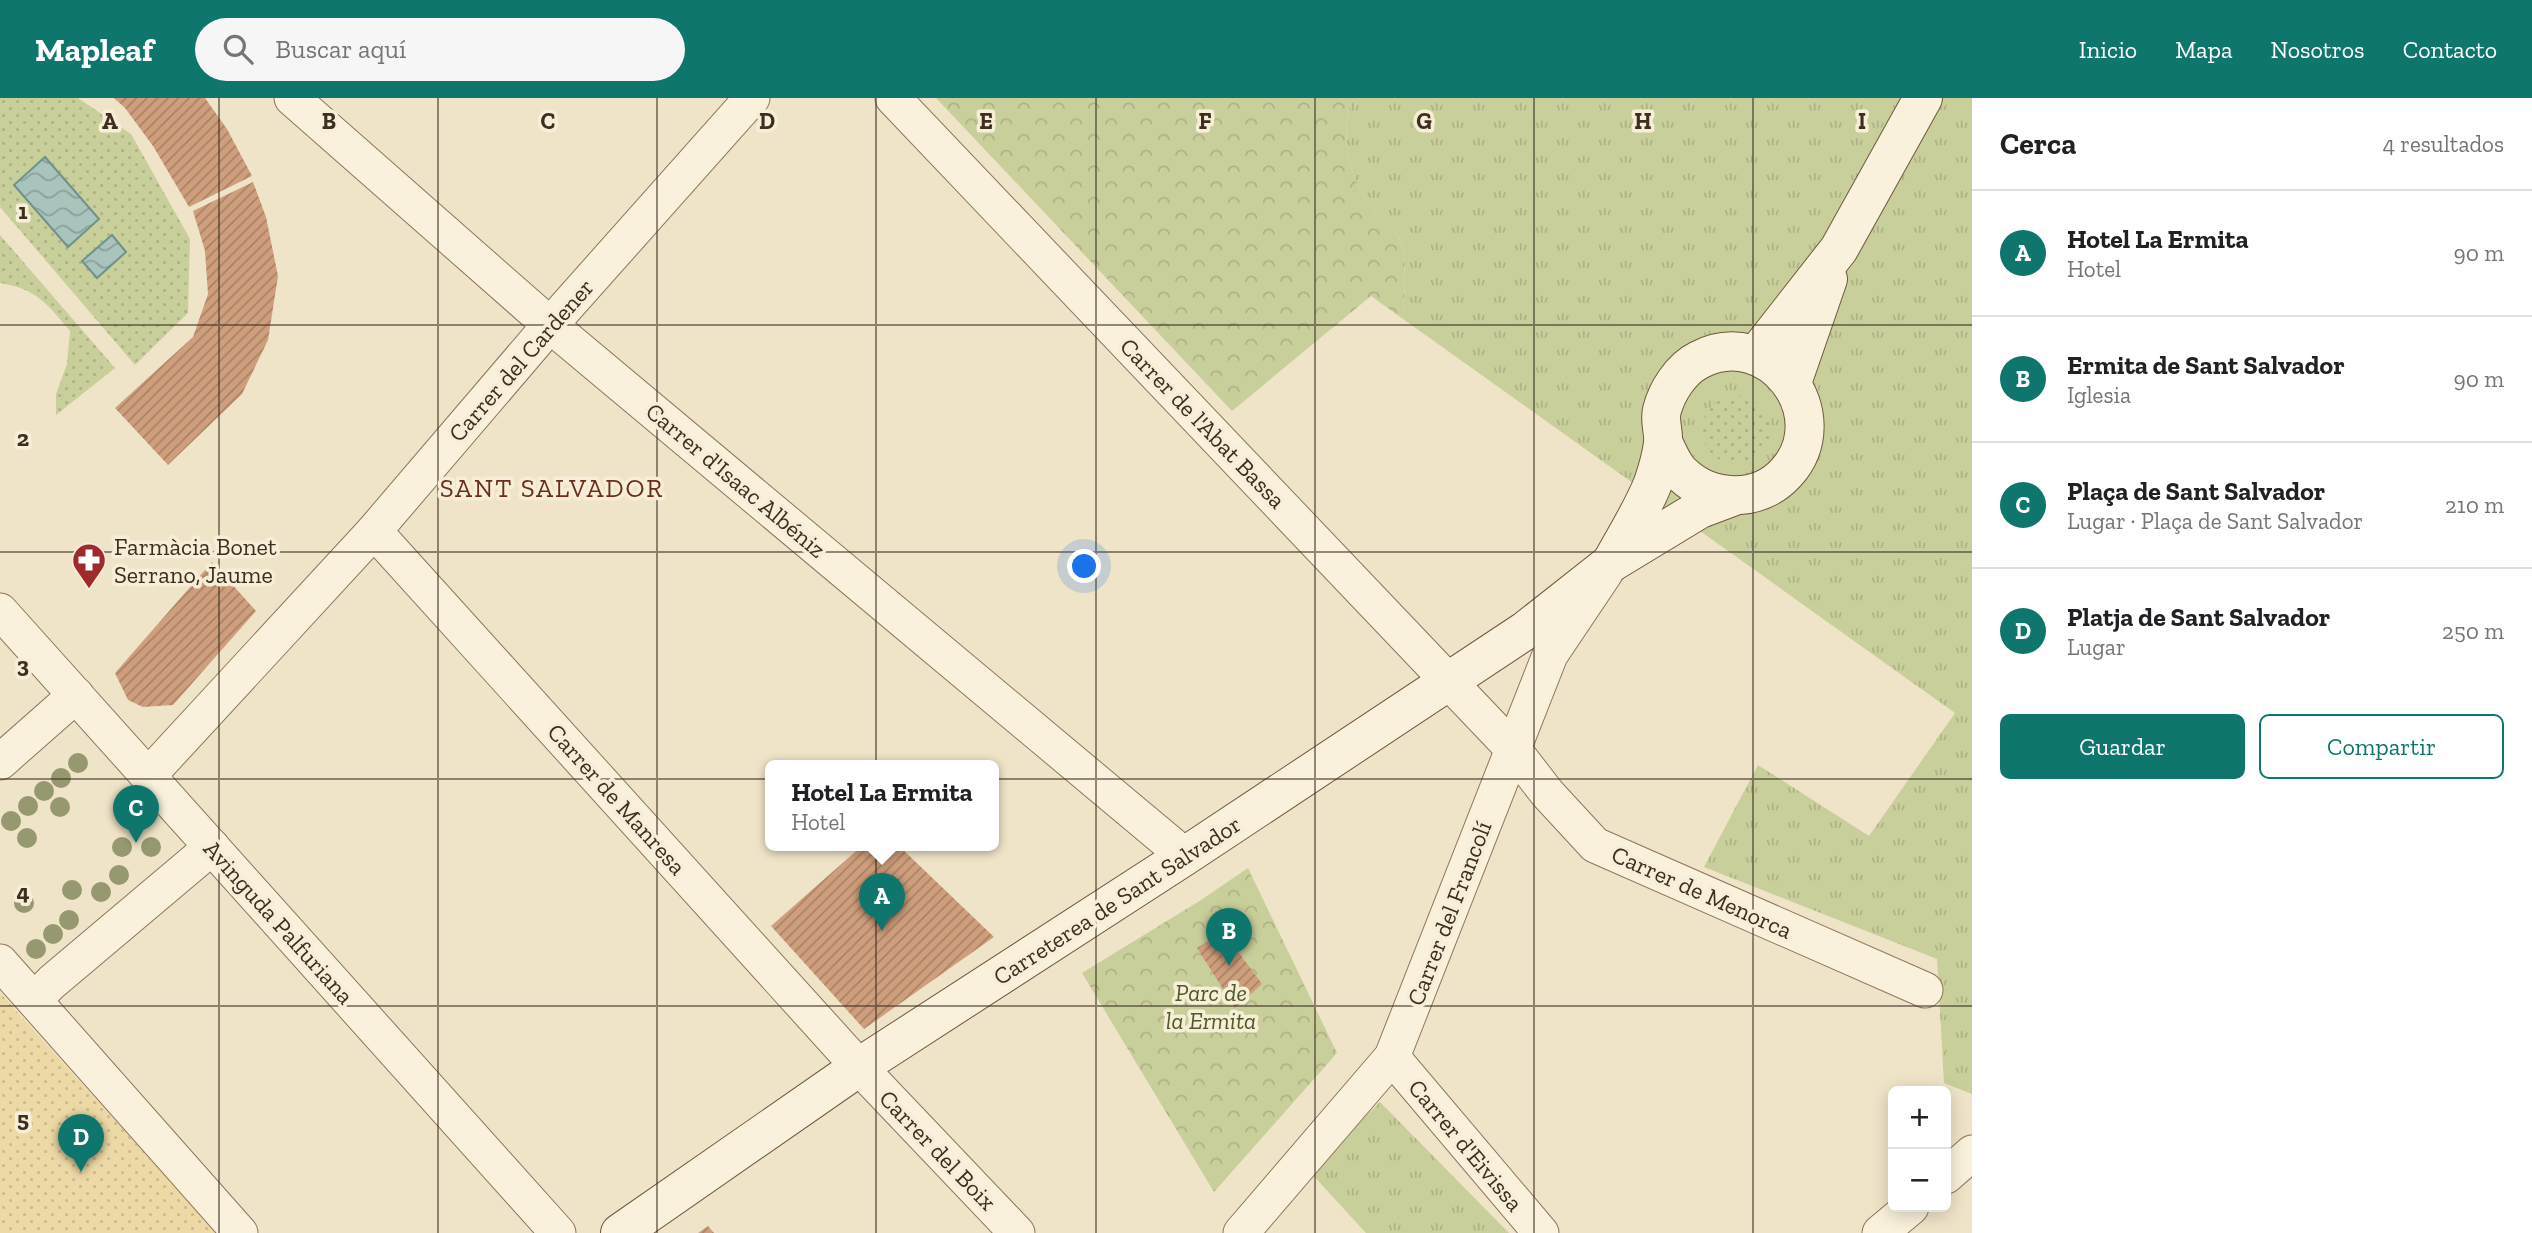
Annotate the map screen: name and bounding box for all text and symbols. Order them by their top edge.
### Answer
search box [195,18,685,81]
text: Mapleaf [35,30,153,69]
icon: search [219,30,257,68]
text: Buscar aquí [275,33,406,65]
text: Inicio [2079,35,2137,64]
text: Mapa [2175,35,2232,64]
text: Nosotros [2270,35,2365,64]
text: Contacto [2403,35,2497,64]
text: A [102,107,118,135]
text: B [322,107,336,135]
text: C [541,107,555,135]
text: D [759,107,775,135]
text: E [979,107,993,135]
text: F [1198,107,1212,135]
text: G [1416,107,1432,135]
text: H [1634,107,1652,135]
text: I [1858,107,1866,135]
text: Cerca [2000,126,2076,162]
text: 4 resultados [2383,130,2504,158]
text: 1 [18,197,28,225]
text: Hotel La Ermita [2067,223,2249,255]
text: A [2015,239,2031,267]
text: 90 m [2453,239,2504,267]
text: Hotel [2067,255,2121,283]
street label: Carrer del Cardener [442,272,600,448]
street label: Carrer de l'Abat Bassa [1114,332,1292,515]
text: Ermita de Sant Salvador [2067,349,2345,381]
text: B [2016,365,2030,393]
text: 90 m [2453,365,2504,393]
text: Iglesia [2067,381,2131,409]
street label: Carrer d'Isaac Albéniz [640,396,832,564]
text: 2 [17,424,29,452]
district label: SANT SALVADOR [440,472,664,504]
text: Plaça de Sant Salvador [2067,475,2325,507]
text: C [2016,491,2030,519]
text: 210 m [2445,491,2504,519]
text: Lugar · Plaça de Sant Salvador [2067,507,2363,535]
place label: Farmàcia Bonet Serrano, Jaume [114,532,277,589]
pharmacy icon: Farmàcia Bonet Serrano, Jaume [70,541,108,590]
your location [1067,549,1101,583]
text: Platja de Sant Salvador [2067,601,2330,633]
text: D [2015,617,2031,645]
text: 250 m [2442,617,2504,645]
text: Lugar [2067,633,2126,661]
text: 3 [17,651,29,679]
button: Guardar [2000,714,2245,779]
button: Compartir [2259,714,2504,779]
street label: Carrer de Manresa [542,717,693,881]
popup [765,760,999,851]
text: Hotel La Ermita [791,776,973,808]
pin: C [113,785,159,843]
text: Hotel [791,808,845,836]
street label: Carreterea de Sant Salvador [988,809,1246,991]
street label: Carrer del Francolí [1400,816,1498,1009]
street label: Avinguda Palfuriana [198,834,360,1010]
street label: Carrer de Menorca [1607,839,1797,945]
pin: A [859,873,905,931]
text: 4 [16,878,30,906]
pin: B [1206,908,1252,966]
park label: Parc de la Ermita [1166,978,1256,1035]
street label: Carrer d'Eivissa [1402,1073,1530,1217]
street label: Carrer del Boix [873,1084,1003,1216]
map controls [1888,1086,1951,1212]
button: + [1888,1086,1951,1149]
text: 5 [17,1105,29,1133]
pin: D [58,1114,104,1172]
button: − [1888,1149,1951,1212]

